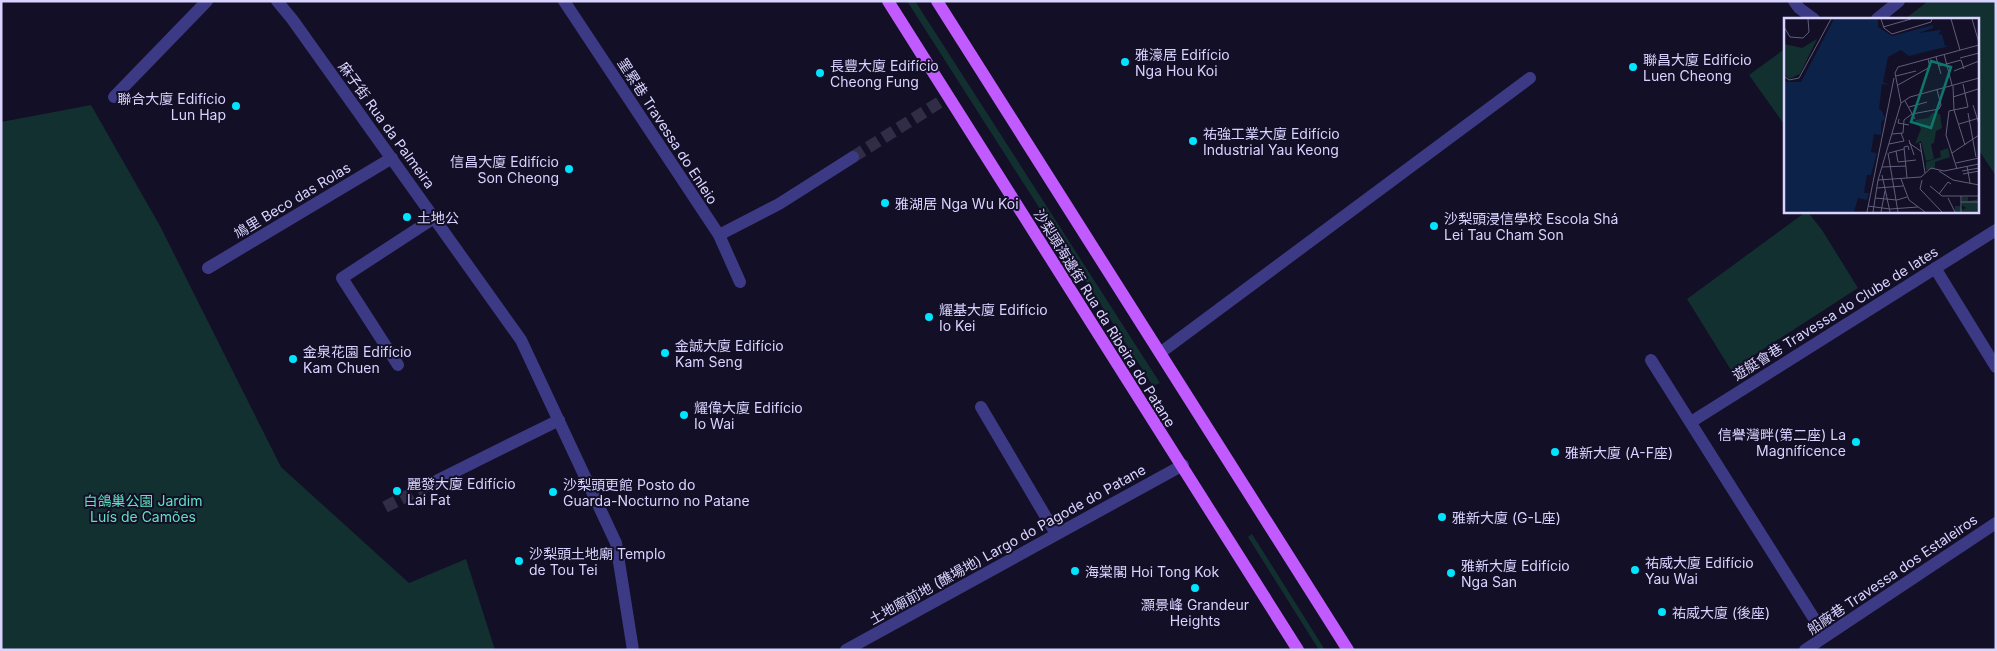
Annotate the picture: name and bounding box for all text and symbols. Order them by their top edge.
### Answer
inset map [1784,18,1980,212]
place label: 雅濠居 Edifício Nga Hou Koi [1135,46,1230,79]
place label: 聯昌大廈 Edifício Luen Cheong [1643,51,1752,84]
street label: 罣累巷 Travessa do Enleio [614,55,722,207]
marker: 雅濠居 Edifício Nga Hou Koi [1119,56,1131,68]
place label: 長豐大廈 Edifício Cheong Fung [830,57,939,90]
street label: 麻子街 Rua da Palmeira [335,58,439,192]
marker: 聯昌大廈 Edifício Luen Cheong [1627,61,1639,73]
marker: 長豐大廈 Edifício Cheong Fung [814,67,826,79]
place label: 聯合大廈 Edifício Lun Hap [117,90,226,123]
marker: 聯合大廈 Edifício Lun Hap [230,100,242,112]
place label: 祐強工業大廈 Edifício Industrial Yau Keong [1203,125,1340,158]
marker: 祐強工業大廈 Edifício Industrial Yau Keong [1187,135,1199,147]
place label: 信昌大廈 Edifício Son Cheong [450,153,559,186]
street label: 鳩里 Beco das Rolas [231,158,353,242]
marker: 信昌大廈 Edifício Son Cheong [563,163,575,175]
place label: 雅湖居 Nga Wu Koi [895,195,1019,212]
marker: 雅湖居 Nga Wu Koi [879,197,891,209]
street label: 沙梨頭海邊街 Rua da Ribeira do Patane [1031,206,1179,430]
place label: 土地公 [417,209,459,226]
place label: 沙梨頭浸信學校 Escola Shá Lei Tau Cham Son [1444,210,1618,243]
marker: 土地公 [401,211,413,223]
marker: 沙梨頭浸信學校 Escola Shá Lei Tau Cham Son [1428,220,1440,232]
street label: 遊艇會巷 Travessa do Clube de Iates [1729,242,1941,384]
place label: 耀基大廈 Edifício Io Kei [939,301,1048,334]
marker: 耀基大廈 Edifício Io Kei [923,311,935,323]
place label: 金誠大廈 Edifício Kam Seng [675,337,784,370]
place label: 金泉花園 Edifício Kam Chuen [303,343,412,376]
marker: 金誠大廈 Edifício Kam Seng [659,347,671,359]
marker: 金泉花園 Edifício Kam Chuen [287,353,299,365]
place label: 耀偉大廈 Edifício Io Wai [694,399,803,432]
marker: 耀偉大廈 Edifício Io Wai [678,409,690,421]
place label: 信譽灣畔(第二座) La Magnífícence [1718,426,1846,459]
marker: 信譽灣畔(第二座) La Magnífícence [1850,436,1862,448]
place label: 雅新大廈 (A-F座) [1565,444,1673,461]
marker: 雅新大廈 (A-F座) [1549,446,1561,458]
street label: 土地廟前地 (醮場地) Largo do Pagode do Patane [866,460,1148,628]
place label: 麗發大廈 Edifício Lai Fat [407,475,516,508]
place label: 沙梨頭更館 Posto do Guarda-Nocturno no Patane [563,476,750,509]
marker: 麗發大廈 Edifício Lai Fat [391,485,403,497]
marker: 沙梨頭更館 Posto do Guarda-Nocturno no Patane [547,486,559,498]
park label: 白鴿巢公園 Jardim Luís de Camões [83,492,203,525]
place label: 雅新大廈 (G-L座) [1452,509,1561,526]
marker: 雅新大廈 (G-L座) [1436,511,1448,523]
street label: 船廠巷 Travessa dos Estaleiros [1804,511,1980,637]
place label: 沙梨頭土地廟 Templo de Tou Tei [529,545,666,578]
place label: 祐威大廈 Edifício Yau Wai [1645,554,1754,587]
marker: 沙梨頭土地廟 Templo de Tou Tei [513,555,525,567]
place label: 雅新大廈 Edifício Nga San [1461,557,1570,590]
place label: 海棠閣 Hoi Tong Kok [1085,563,1219,580]
marker: 祐威大廈 Edifício Yau Wai [1629,564,1641,576]
marker: 海棠閣 Hoi Tong Kok [1069,565,1081,577]
marker: 雅新大廈 Edifício Nga San [1445,567,1457,579]
marker: 灝景峰 Grandeur Heights [1189,582,1201,594]
place label: 灝景峰 Grandeur Heights [1141,596,1249,629]
place label: 祐威大廈 (後座) [1672,604,1770,621]
marker: 祐威大廈 (後座) [1656,606,1668,618]

